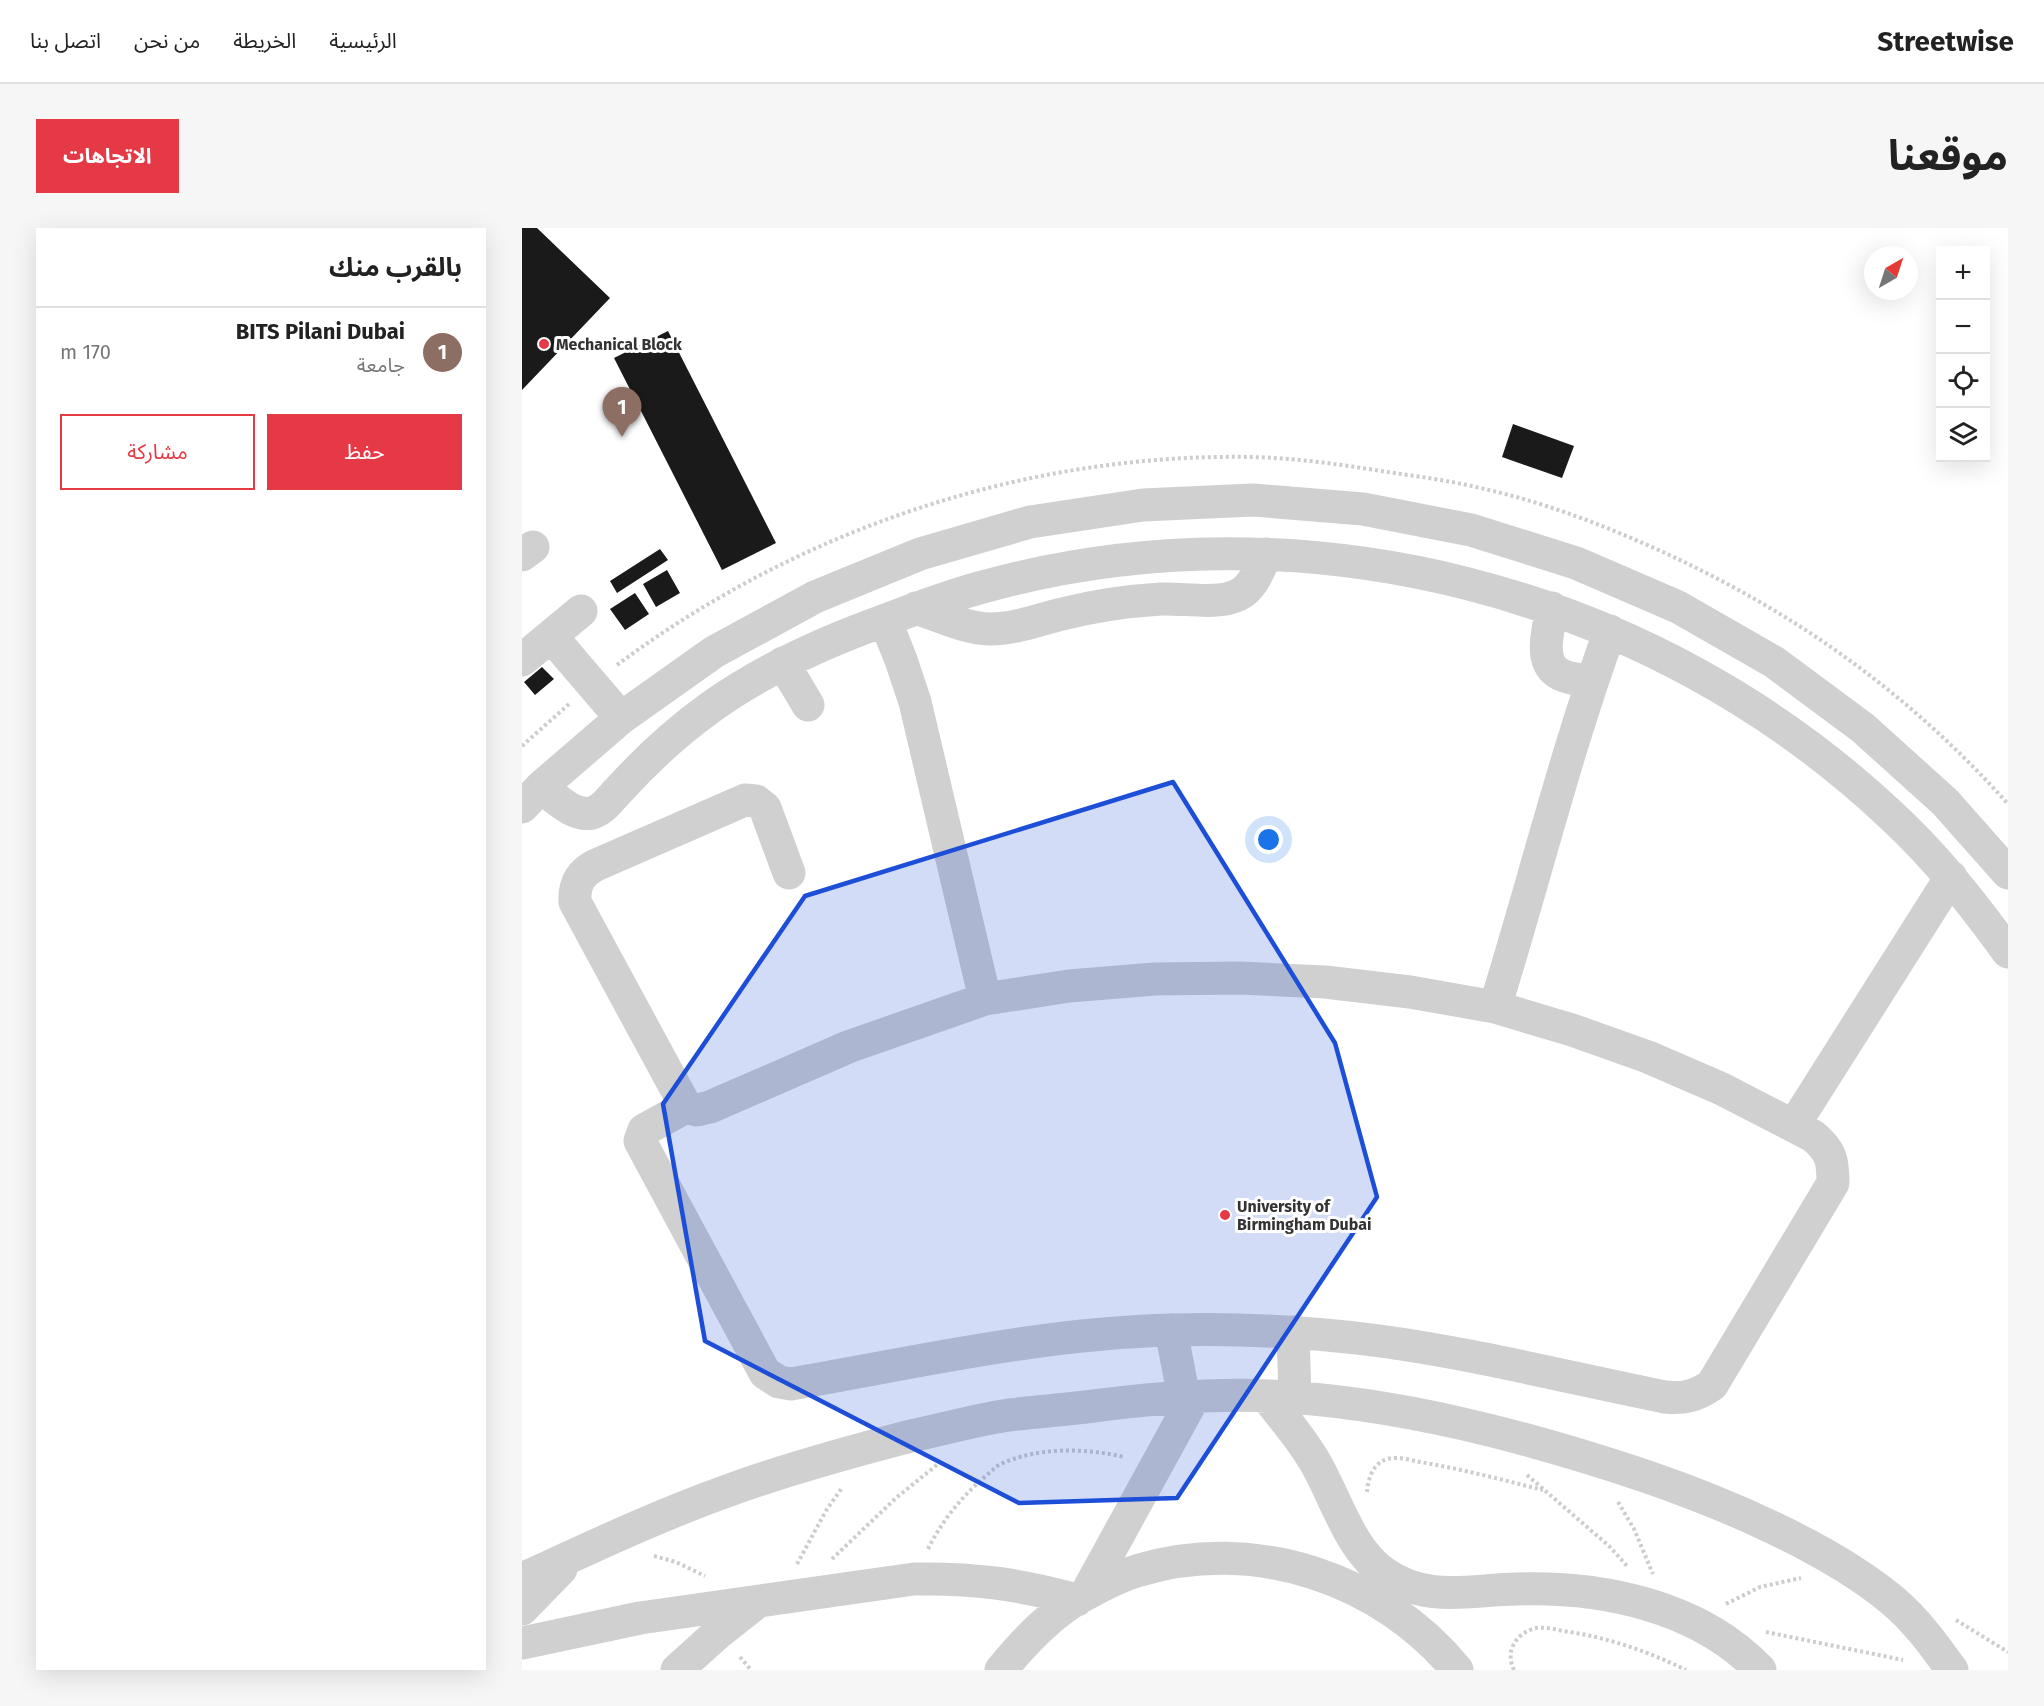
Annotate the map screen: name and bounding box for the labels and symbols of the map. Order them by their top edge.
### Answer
north arrow [1864,246,1918,300]
place label: Mechanical Block [556,335,682,354]
marker: Mechanical Block [537,337,551,351]
pin: 1 [602,388,642,437]
your location [1254,825,1283,854]
place label: University of Birmingham Dubai [1237,1197,1371,1234]
marker: University of Birmingham Dubai [1218,1208,1232,1222]

